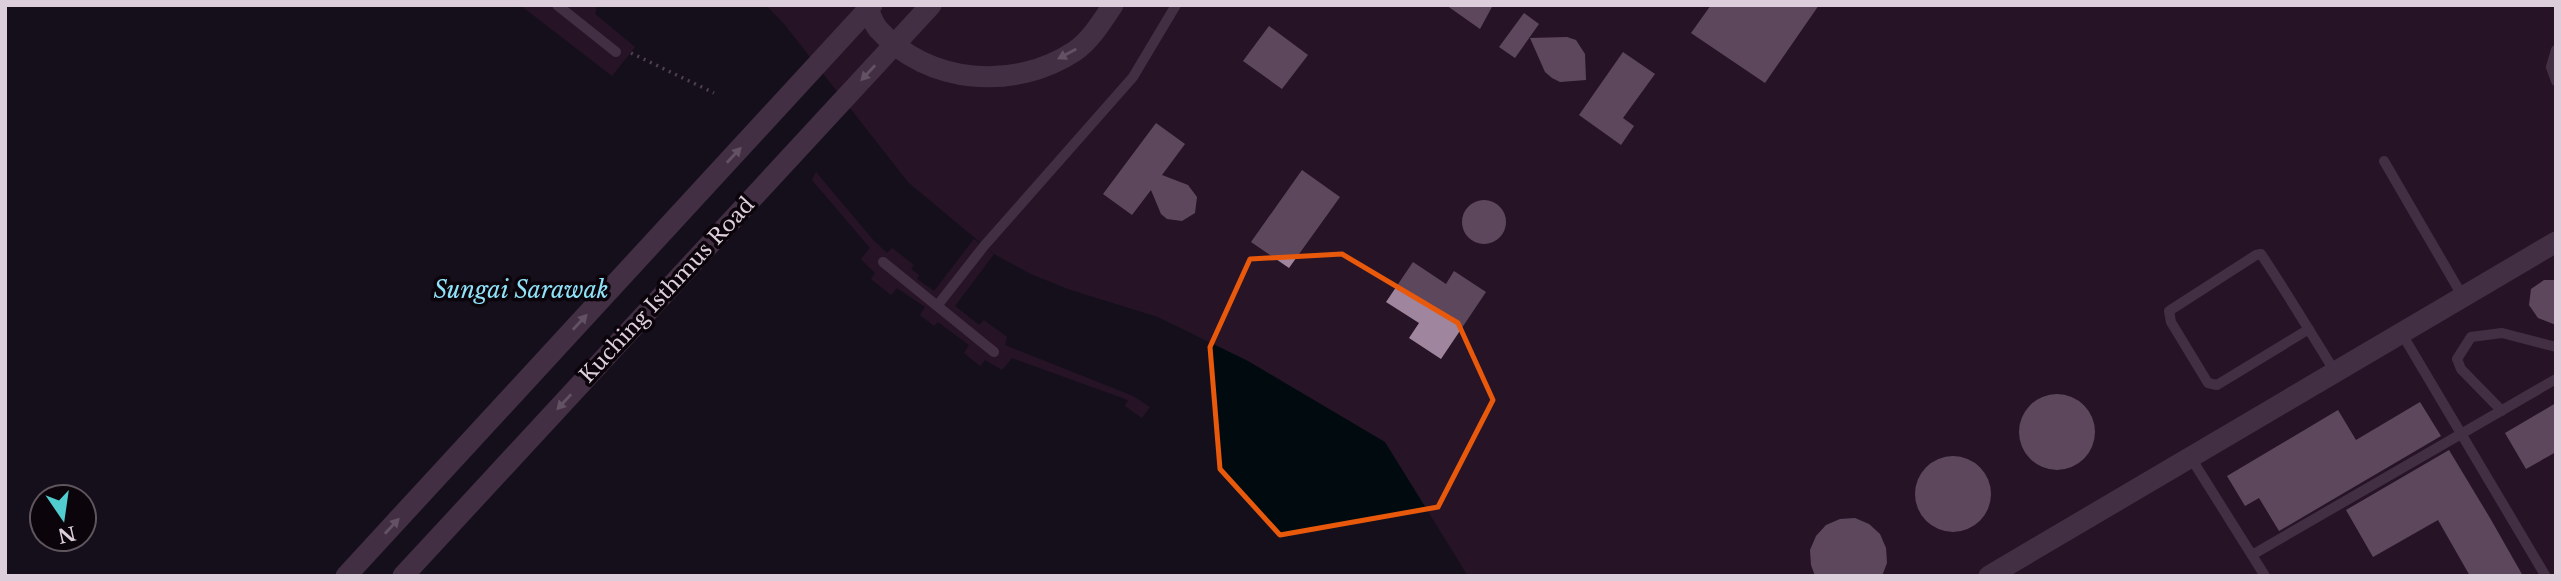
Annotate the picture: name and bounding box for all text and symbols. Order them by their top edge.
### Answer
one-way arrow [1057,48,1077,60]
one-way arrow [860,64,876,82]
one-way arrow [726,146,742,164]
street label: Kuching Isthmus Road [574,192,760,388]
water label: Sungai Sarawak [433,276,609,304]
one-way arrow [571,314,587,331]
one-way arrow [556,393,572,410]
north arrow [28,483,98,553]
one-way arrow [384,517,400,535]
text: N [55,521,78,547]

